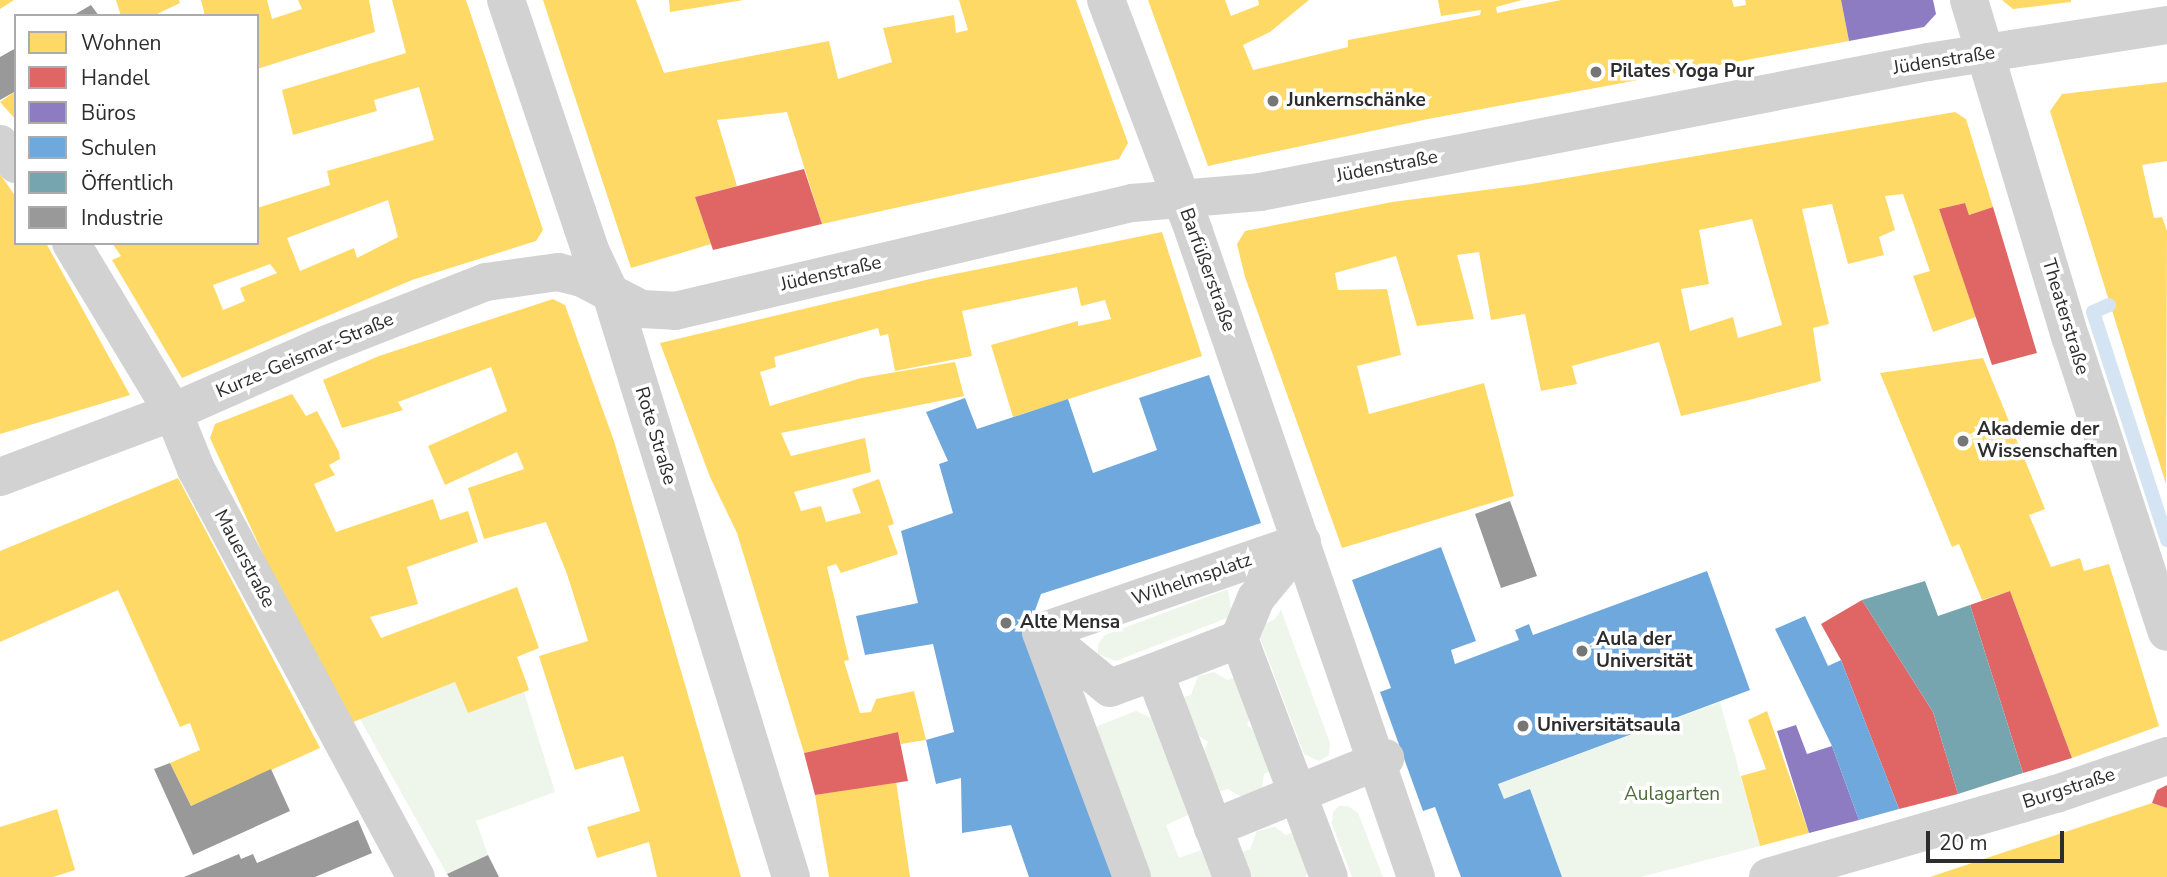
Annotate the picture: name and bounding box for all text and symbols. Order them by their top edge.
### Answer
legend [14,14,259,245]
text: Wohnen [81,29,162,57]
street label: Jüdenstraße [1891,42,1997,80]
place label: Pilates Yoga Pur [1610,61,1754,83]
text: Handel [81,64,150,92]
marker: Pilates Yoga Pur [1588,64,1604,80]
place label: Junkernschänke [1287,90,1426,112]
marker: Junkernschänke [1265,93,1281,109]
text: Büros [81,99,136,127]
text: Schulen [81,134,157,162]
street label: Jüdenstraße [1334,146,1440,188]
text: Öffentlich [81,169,174,197]
text: Industrie [81,204,163,232]
street label: Barfüßerstraße [1174,205,1240,335]
street label: Jüdenstraße [778,251,884,297]
street label: Theaterstraße [2037,256,2093,378]
street label: Kurze-Geismar-Straße [213,308,397,404]
street label: Rote Straße [629,384,681,488]
place label: Akademie der Wissenschaften [1977,419,2118,463]
marker: Akademie der Wissenschaften [1955,433,1971,449]
street label: Mauerstraße [209,506,279,612]
street label: Wilhelmsplatz [1129,549,1255,611]
place label: Alte Mensa [1020,612,1120,634]
marker: Alte Mensa [998,615,1014,631]
place label: Aula der Universität [1596,629,1693,673]
marker: Aula der Universität [1574,643,1590,659]
place label: Universitätsaula [1537,715,1681,737]
marker: Universitätsaula [1515,718,1531,734]
street label: Burgstraße [2020,763,2118,815]
park label: Aulagarten [1624,784,1720,806]
scale bar [1929,818,2067,862]
text: 20 m [1939,829,1988,857]

